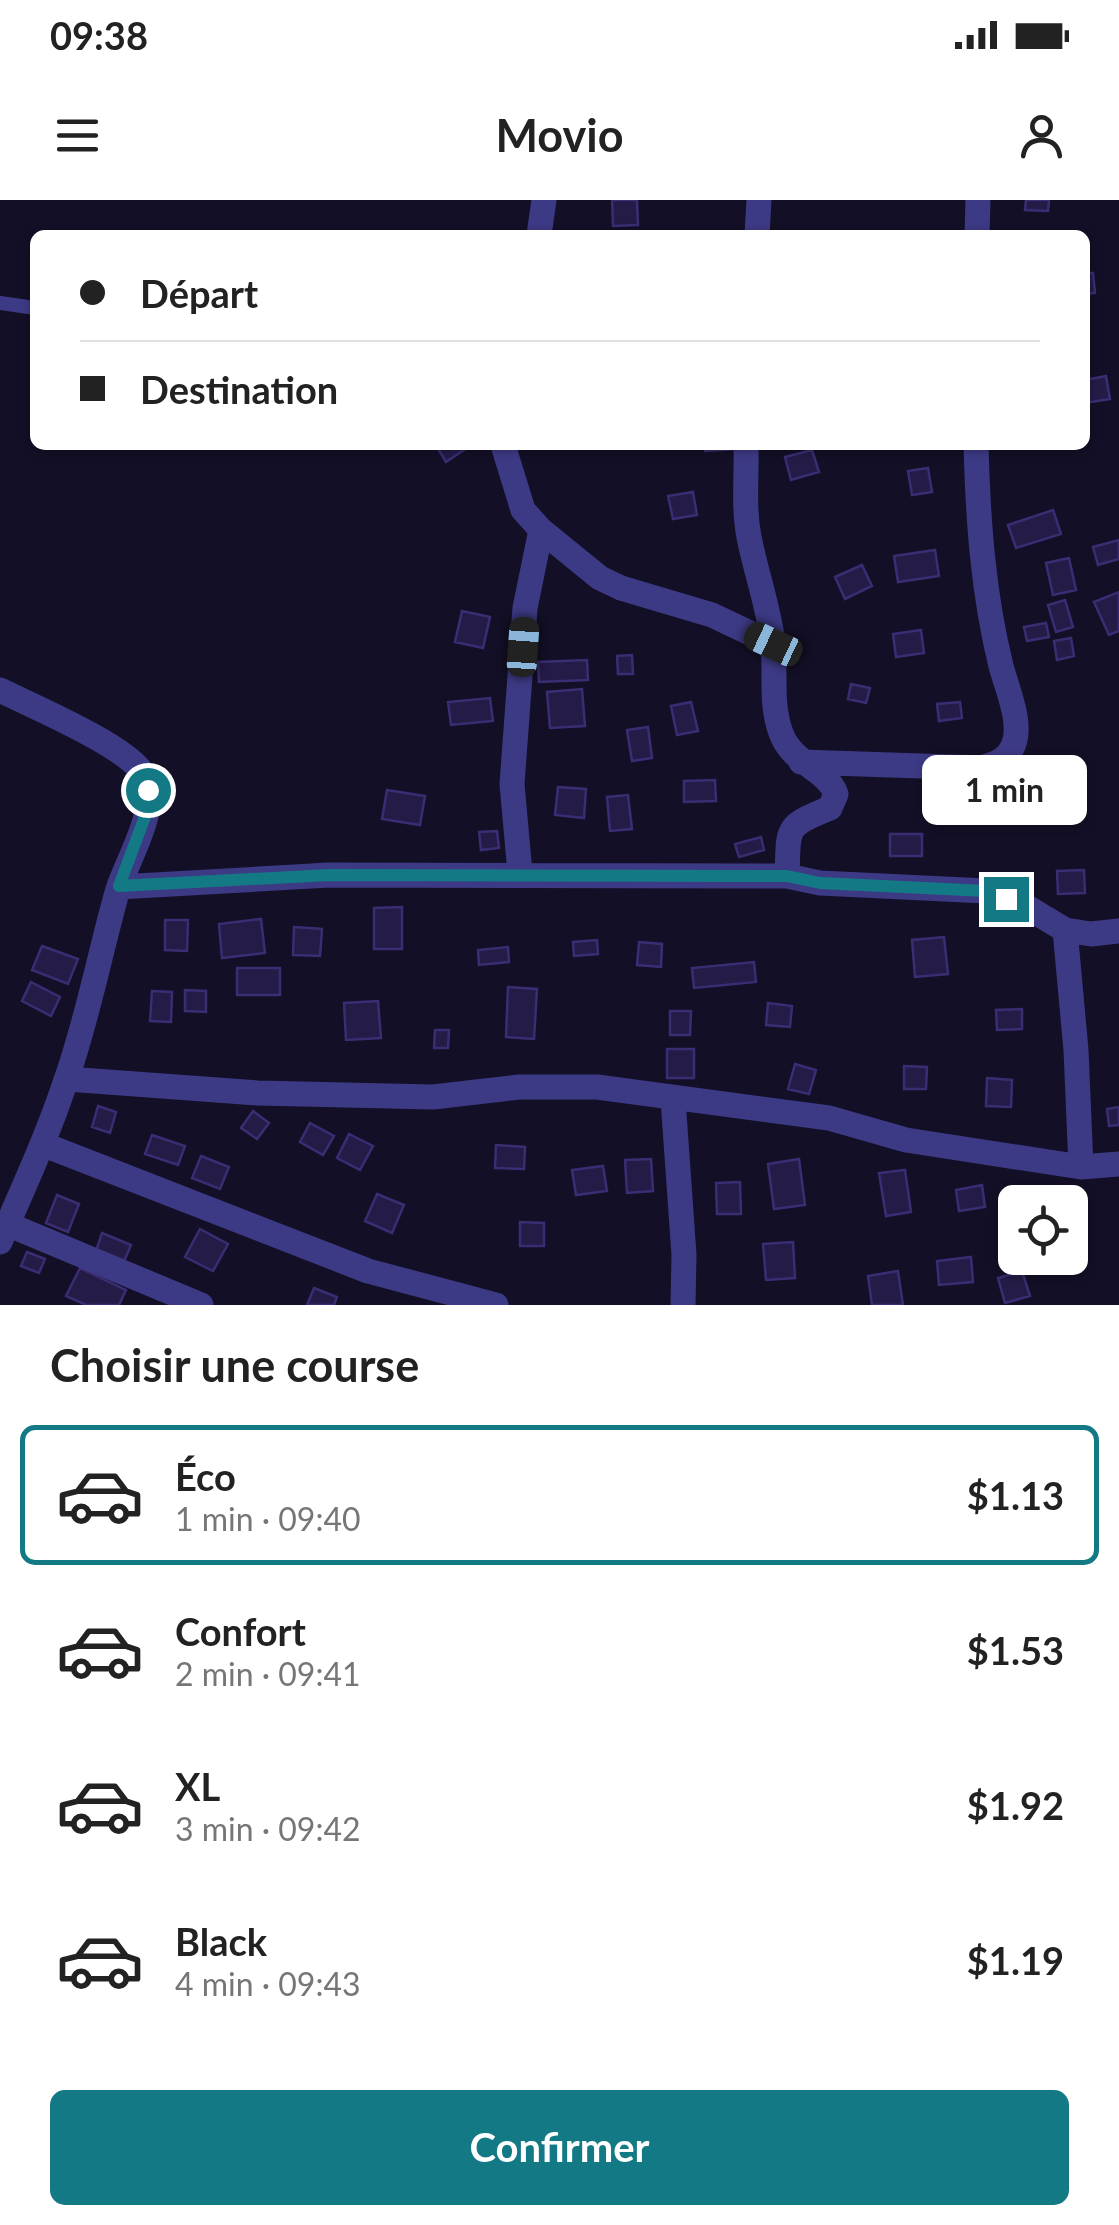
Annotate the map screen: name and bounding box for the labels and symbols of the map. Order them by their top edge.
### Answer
car [506,616,540,678]
car [739,618,807,670]
callout: 1 min [924,754,1088,824]
route start [126,768,171,813]
route end [984,877,1029,922]

